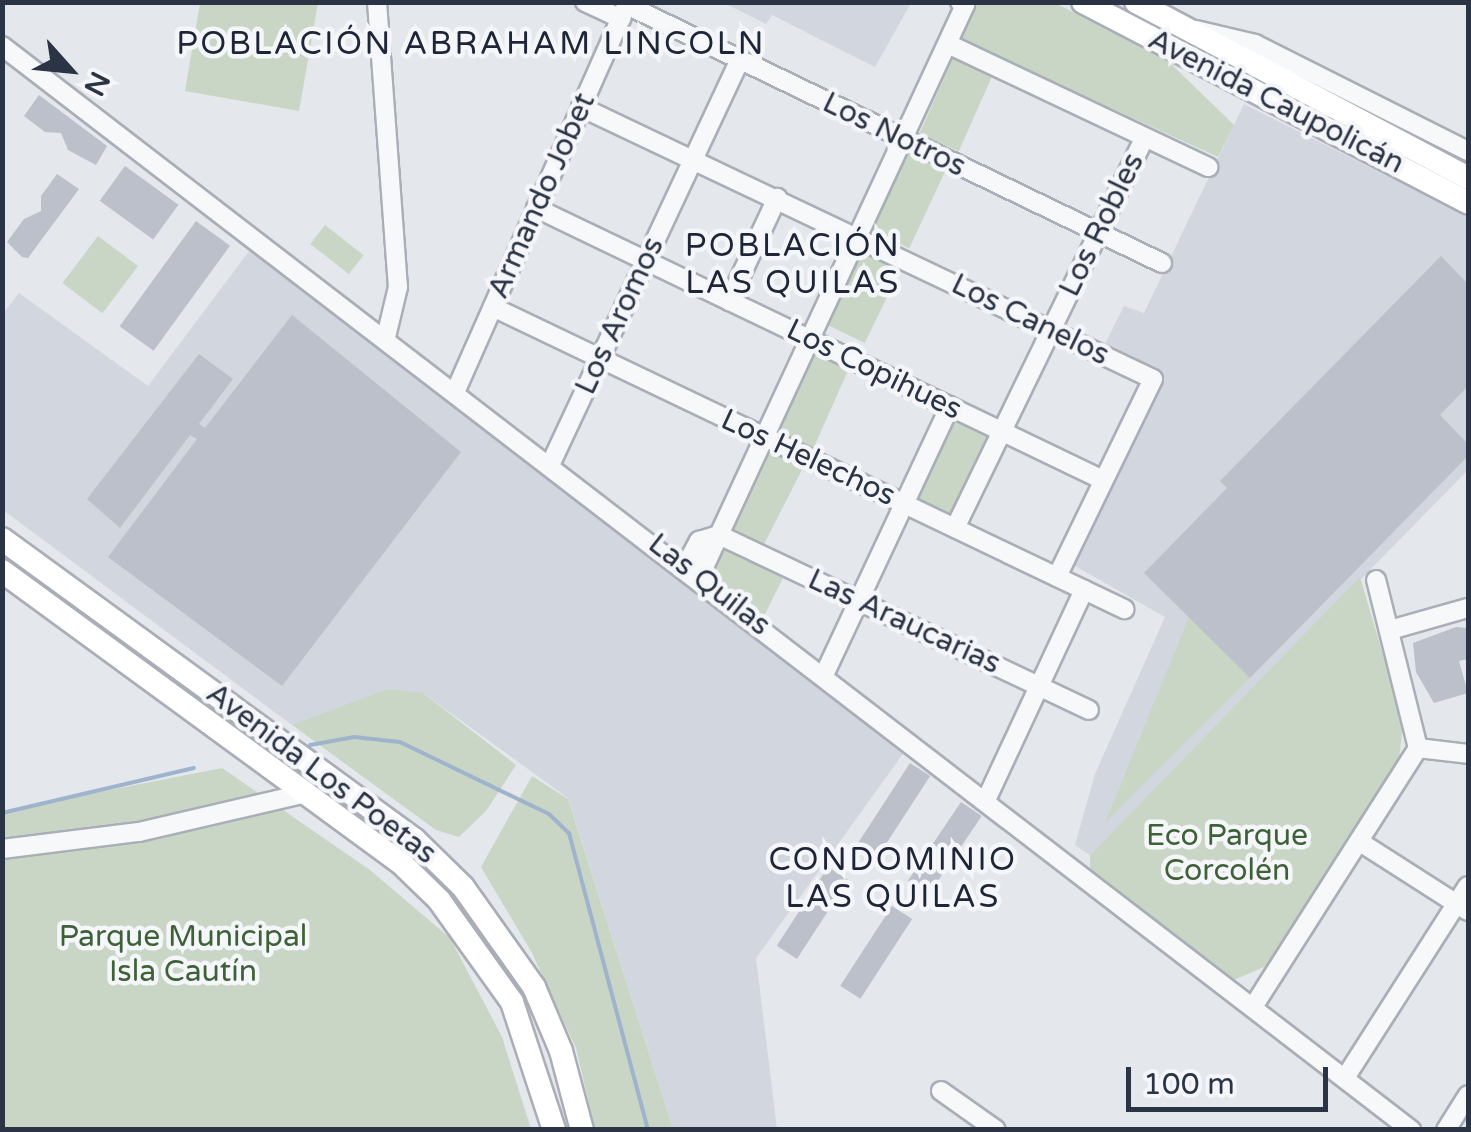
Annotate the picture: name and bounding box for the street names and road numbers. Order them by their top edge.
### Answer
street label: Avenida Caupolicán [1142,22,1410,182]
street label: Los Notros [817,85,971,185]
street label: Armando Jobet [481,88,603,304]
street label: Los Robles [1052,147,1152,303]
street label: Los Aromos [568,232,672,400]
street label: Los Canelos [945,266,1115,374]
street label: Los Copihues [780,312,968,428]
street label: Los Helechos [715,402,901,514]
street label: Las Quilas [641,526,777,644]
street label: Las Araucarias [802,562,1006,682]
street label: Avenida Los Poetas [199,676,443,872]

